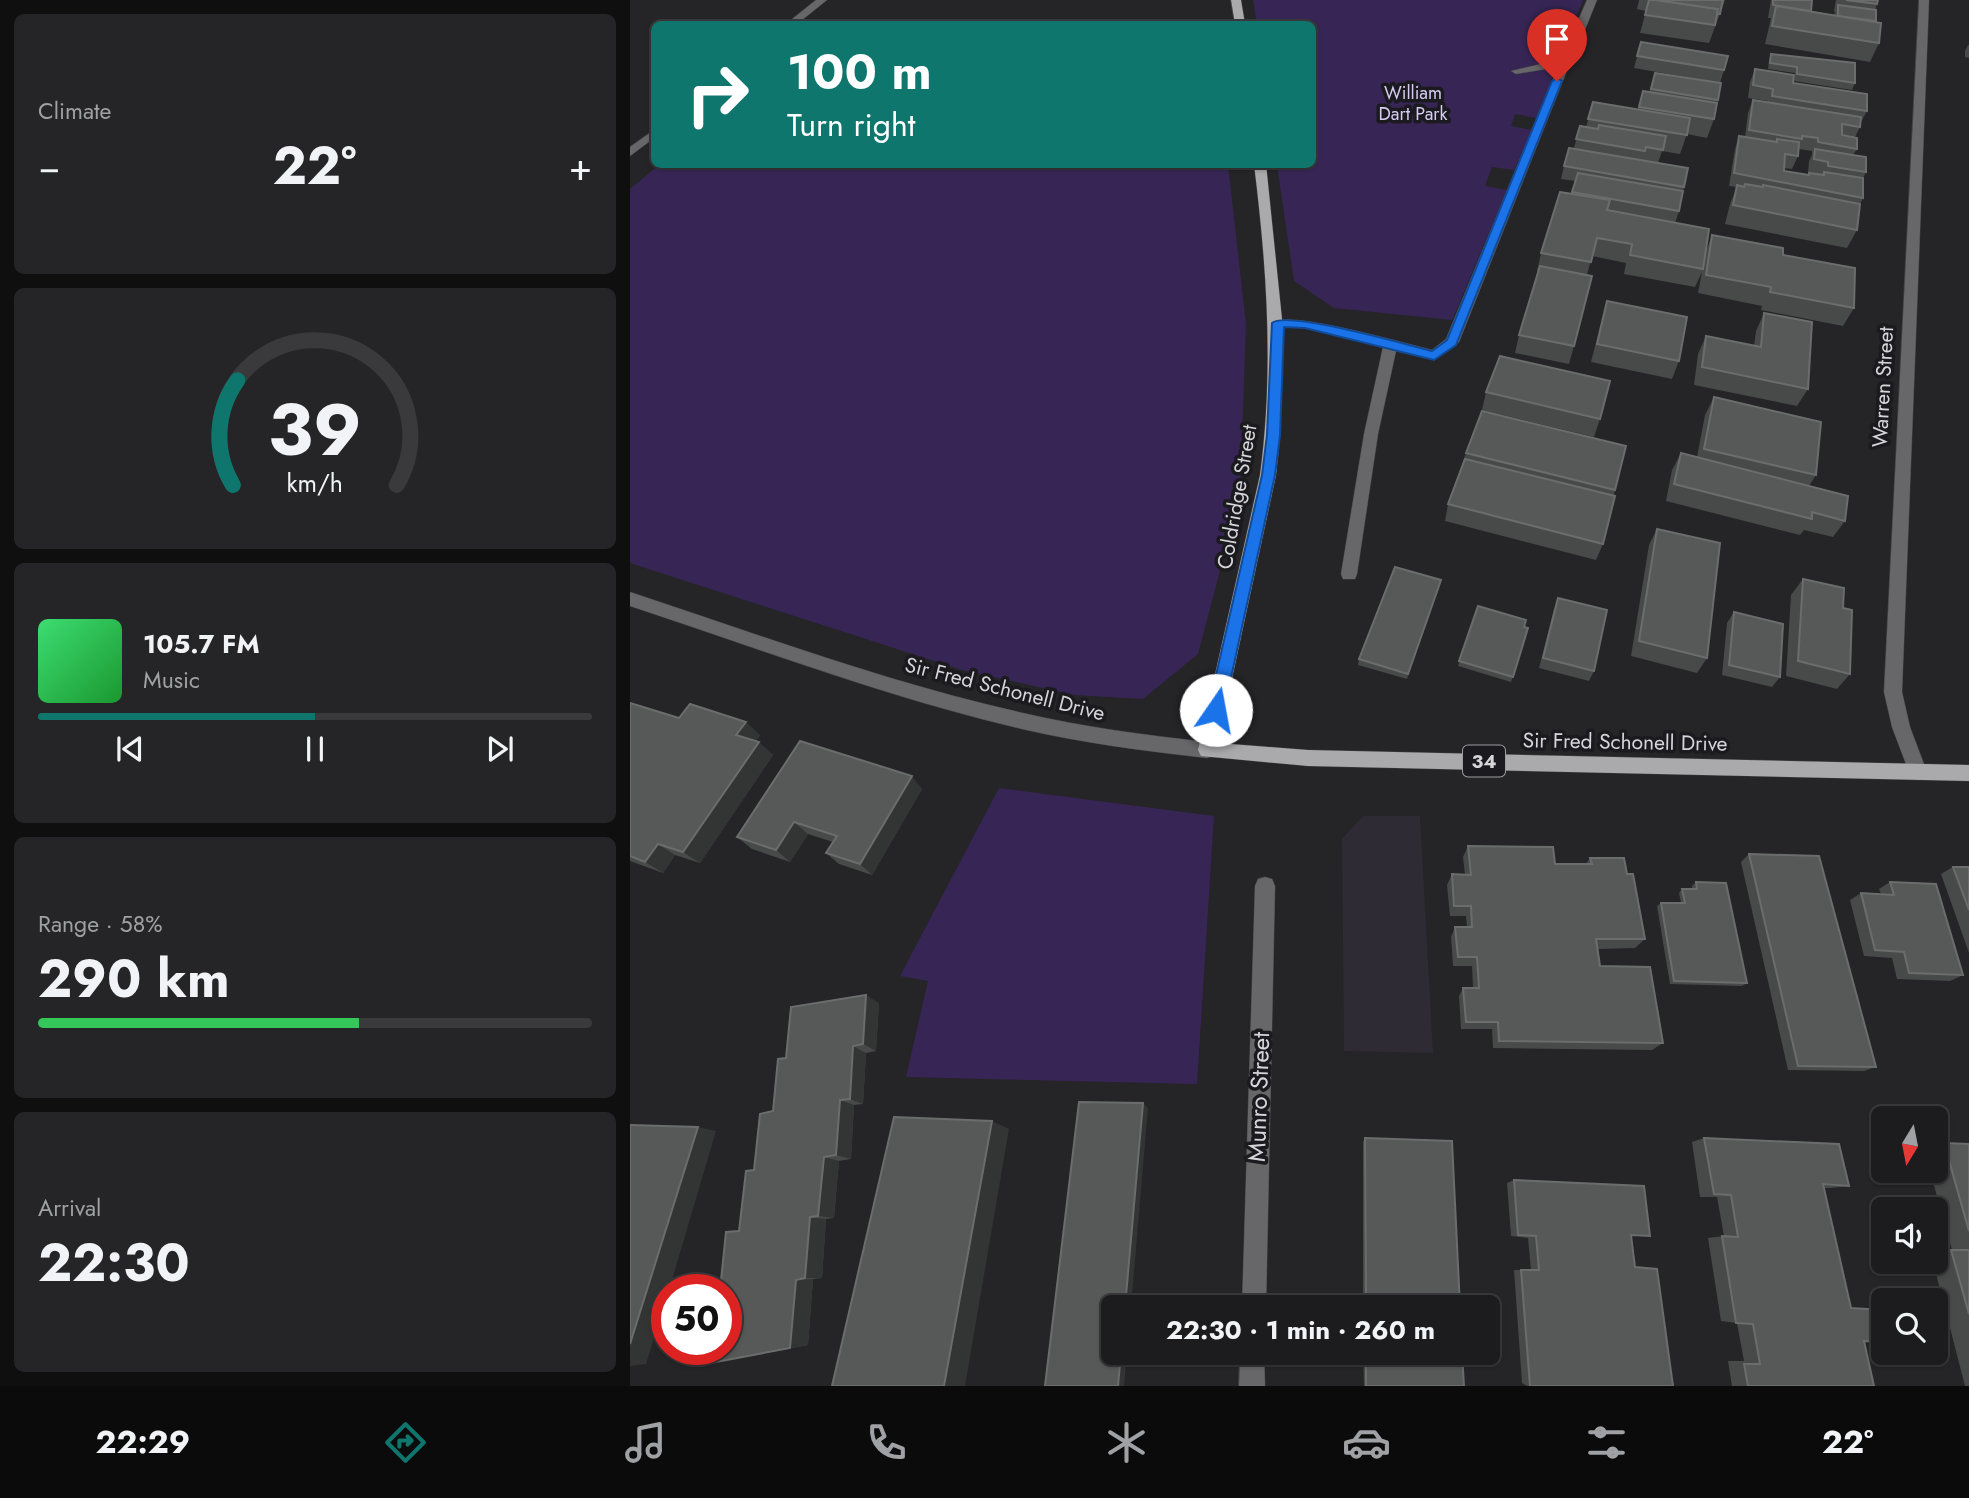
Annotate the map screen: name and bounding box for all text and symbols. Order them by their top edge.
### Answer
pin [1527,9,1587,81]
icon: arrive [1538,20,1576,58]
text: 100 m [787,37,932,107]
icon: right [672,49,763,140]
park label: William Dart Park [1379,80,1448,127]
text: Climate [38,94,111,128]
text: Turn right [787,102,916,148]
text: 22° [273,128,356,204]
text: − [38,139,60,194]
text: + [569,139,592,194]
street label: Warren Street [1865,326,1901,448]
text: 39 [268,377,362,482]
street label: Coldridge Street [1210,422,1264,572]
text: km/h [287,464,343,500]
text: 105.7 FM [143,625,260,663]
street label: Sir Fred Schonell Drive [902,650,1108,728]
text: Music [143,663,200,697]
position arrow [1179,673,1253,747]
street label: Sir Fred Schonell Drive [1522,725,1728,759]
icon: previous [111,730,149,768]
icon: pause [296,730,334,768]
icon: next [481,730,519,768]
road number: 34 [1463,746,1505,776]
text: Range · 58% [38,907,162,941]
text: 290 km [38,941,230,1017]
street label: Munro Street [1239,1031,1278,1163]
north arrow [1871,1106,1948,1183]
map controls [1871,1106,1948,1365]
text: Arrival [38,1191,101,1225]
button: sound [1871,1197,1948,1274]
text: 22:30 [38,1225,190,1301]
speed limit sign: 50 [651,1274,742,1365]
button: search [1871,1288,1948,1365]
text: 22:30 · 1 min · 260 m [1166,1311,1435,1349]
icon: directions [381,1418,430,1467]
icon: music [621,1418,670,1467]
icon: phone [862,1418,911,1467]
icon: climate [1102,1418,1151,1467]
icon: car [1342,1418,1391,1467]
icon: filters [1582,1418,1631,1467]
text: 22:29 [96,1419,190,1465]
text: 22° [1822,1419,1873,1465]

